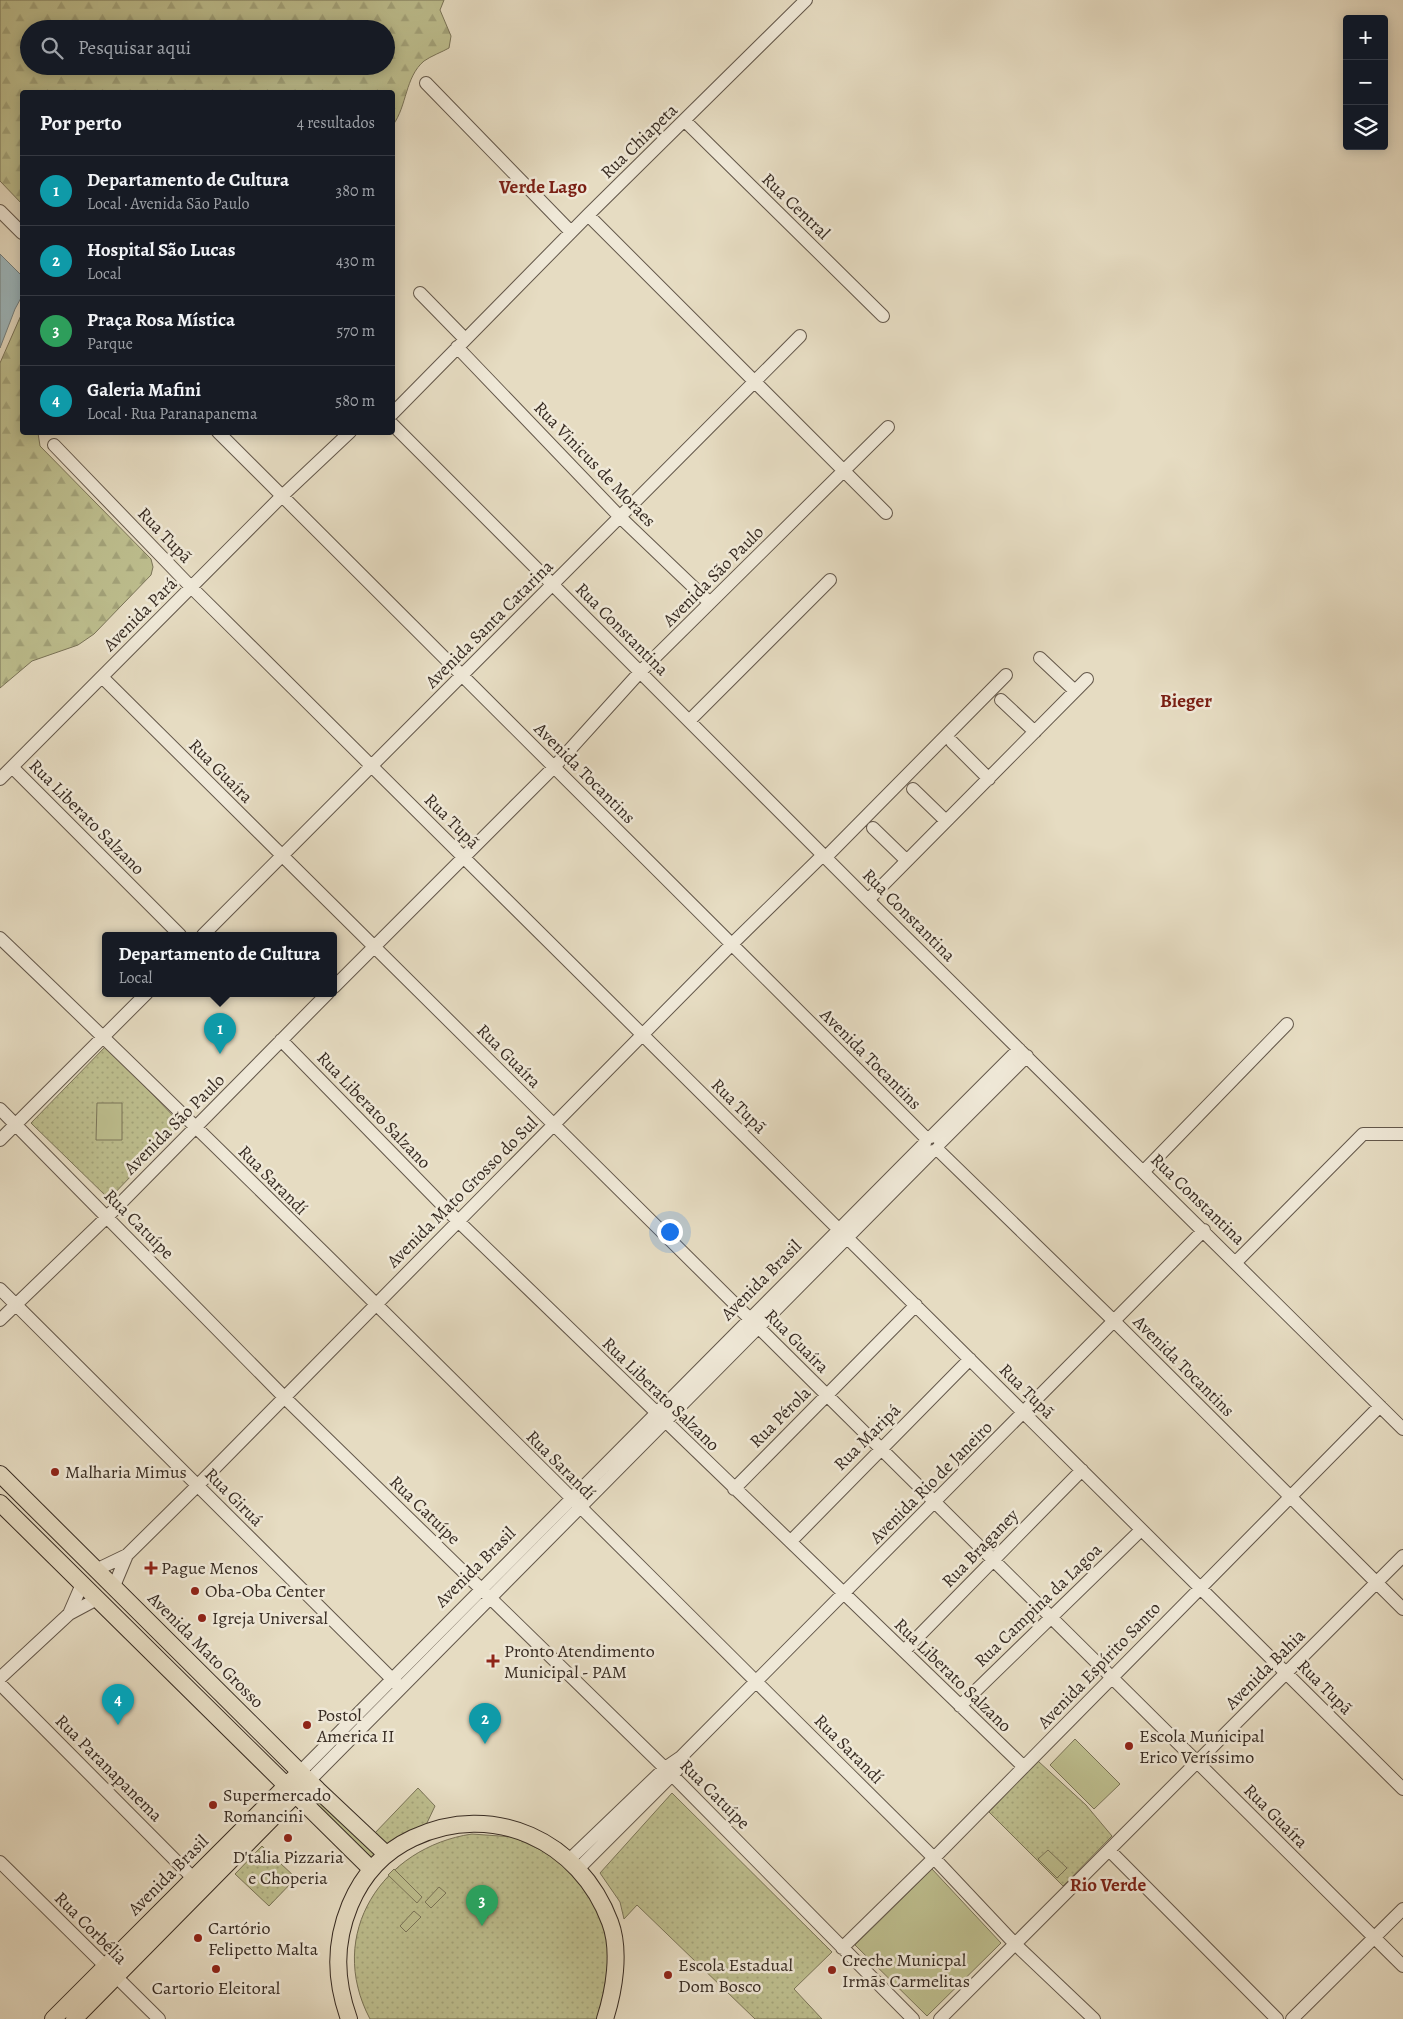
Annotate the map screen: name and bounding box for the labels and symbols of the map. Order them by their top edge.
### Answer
street label: Rua Chiapeta [595,98,683,184]
street label: Rua Central [757,167,836,245]
district label: Verde Lago [498,174,587,200]
street label: Rua Vinicus de Moraes [529,396,661,532]
street label: Rua Tupã [132,502,198,569]
street label: Avenida São Paulo [657,520,769,632]
street label: Avenida Santa Catarina [419,554,559,694]
street label: Avenida Pará [97,571,183,657]
street label: Rua Constantina [570,577,674,681]
district label: Bieger [1160,688,1212,714]
street label: Avenida Tocantins [528,716,641,829]
street label: Rua Guaíra [183,733,259,809]
street label: Rua Liberato Salzano [24,754,150,880]
street label: Rua Tupã [419,788,485,854]
street label: Rua Constantina [857,863,961,967]
street label: Avenida Tocantins [814,1002,927,1115]
pin: 1 [204,1013,236,1054]
street label: Rua Guaíra [471,1018,547,1094]
street label: Rua Liberato Salzano [312,1046,436,1174]
street label: Avenida São Paulo [118,1068,230,1180]
street label: Rua Tupã [706,1073,772,1139]
street label: Avenida Mato Grosso do Sul [380,1111,543,1274]
street label: Rua Sarandí [233,1140,313,1220]
street label: Rua Constantina [1146,1148,1251,1251]
street label: Rua Catuípe [99,1184,179,1264]
your location [657,1219,683,1245]
street label: Avenida Brasil [715,1234,807,1326]
street label: Rua Guaíra [759,1303,835,1379]
street label: Avenida Tocantins [1127,1309,1240,1422]
street label: Rua Liberato Salzano [597,1332,725,1456]
street label: Rua Tupã [994,1358,1060,1424]
street label: Rua Pérola [744,1381,816,1453]
street label: Rua Maripá [828,1398,906,1476]
street label: Avenida Rio de Janeiro [864,1415,998,1549]
street label: Rua Sarandí [521,1425,601,1505]
place label: Malharia Mimus [65,1460,187,1484]
street label: Rua Giruá [199,1462,269,1532]
marker: Malharia Mimus [49,1466,61,1478]
street label: Rua Catuípe [384,1470,466,1550]
street label: Rua Braganey [936,1503,1024,1593]
street label: Avenida Brasil [429,1521,521,1613]
street label: Rua Campina da Lagoa [969,1537,1107,1672]
place label: Pague Menos [161,1556,258,1580]
marker: Pague Menos [145,1562,157,1574]
place label: Oba-Oba Center [205,1579,325,1603]
marker: Oba-Oba Center [189,1585,201,1597]
street label: Avenida Mato Grosso [142,1586,269,1713]
street label: Avenida Espírito Santo [1031,1596,1166,1734]
place label: Igreja Universal [212,1606,329,1630]
marker: Igreja Universal [196,1612,208,1624]
street label: Rua Liberato Salzano [889,1613,1017,1737]
street label: Avenida Bahia [1219,1623,1311,1715]
place label: Pronto Atendimento Municipal - PAM [504,1639,655,1684]
marker: Pronto Atendimento Municipal - PAM [486,1654,500,1668]
street label: Rua Tupã [1292,1654,1358,1720]
pin: 4 [102,1684,134,1725]
place label: Postol America II [316,1703,395,1748]
pin: 2 [469,1703,501,1744]
street label: Rua Paranapanema [50,1709,168,1827]
street label: Rua Sarandí [809,1709,889,1789]
marker: Postol America II [301,1719,313,1731]
place label: Escola Municipal Erico Veríssimo [1139,1724,1265,1769]
marker: Escola Municipal Erico Veríssimo [1123,1740,1135,1752]
street label: Rua Catuípe [675,1754,755,1834]
street label: Rua Guaíra [1238,1778,1314,1854]
place label: Supermercado Romancini [223,1783,331,1828]
marker: Supermercado Romancini [207,1799,219,1811]
street label: Avenida Brasil [122,1829,214,1921]
marker: D'talia Pizzaria e Choperia [282,1832,294,1844]
place label: D'talia Pizzaria e Choperia [232,1845,344,1890]
district label: Rio Verde [1070,1872,1147,1898]
pin: 3 [466,1885,498,1926]
street label: Rua Corbélia [49,1886,133,1970]
place label: Cartório Felipetto Malta [208,1916,319,1961]
marker: Cartório Felipetto Malta [192,1932,204,1944]
place label: Creche Municpal Irmãs Carmelitas [842,1948,970,1993]
place label: Escola Estadual Dom Bosco [678,1953,794,1998]
marker: Cartorio Eleitoral [210,1963,222,1975]
marker: Creche Municpal Irmãs Carmelitas [826,1964,838,1976]
marker: Escola Estadual Dom Bosco [662,1969,674,1981]
place label: Cartorio Eleitoral [152,1976,281,2000]

